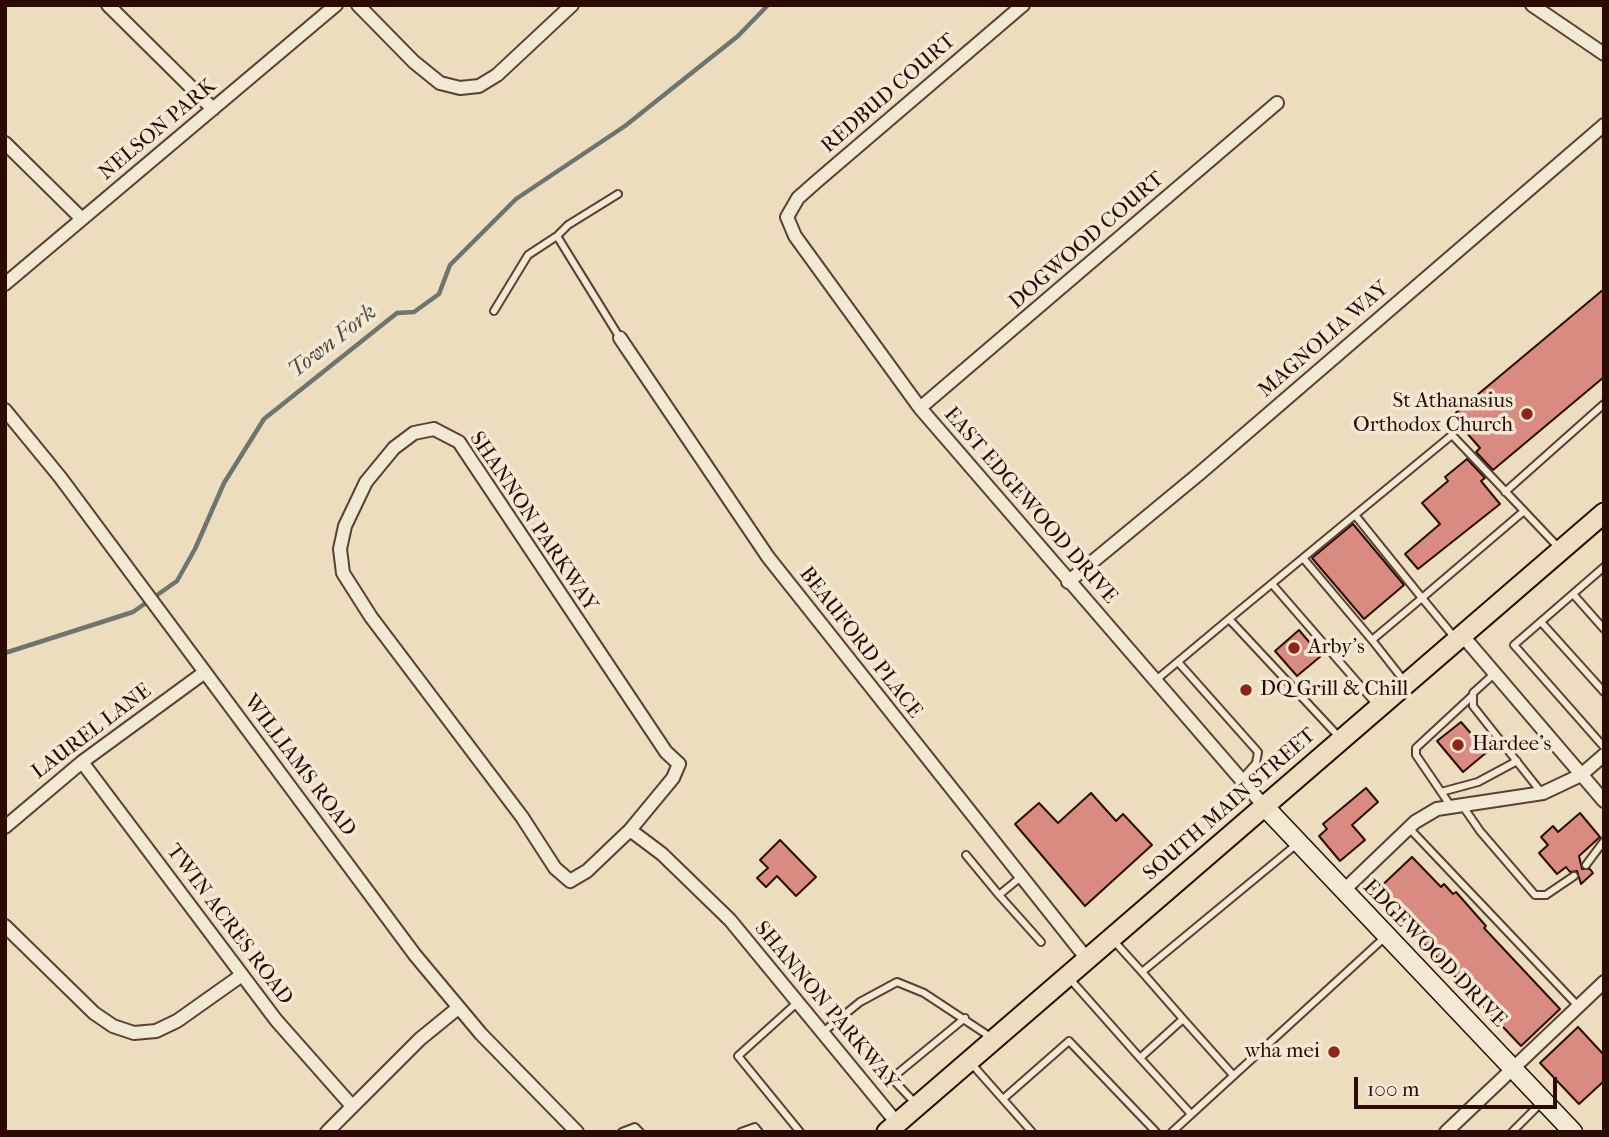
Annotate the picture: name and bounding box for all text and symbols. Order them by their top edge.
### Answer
street label: REDBUD COURT [817,29,961,159]
street label: NELSON PARK [94,74,222,186]
street label: DOGWOOD COURT [1005,167,1169,315]
street label: MAGNOLIA WAY [1254,276,1394,404]
water label: Town Fork [284,299,382,385]
place label: St Athanasius Orthodox Church [1353,389,1513,439]
street label: EAST EDGEWOOD DRIVE [938,403,1122,609]
marker: St Athanasius Orthodox Church [1519,406,1535,422]
street label: SHANNON PARKWAY [463,427,603,617]
street label: BEAUFORD PLACE [793,562,927,724]
place label: Arby's [1308,635,1365,661]
marker: Arby's [1286,640,1302,656]
place label: DQ Grill & Chill [1260,677,1408,703]
street label: LAUREL LANE [27,679,157,785]
marker: DQ Grill & Chill [1238,682,1254,698]
street label: WILLIAMS ROAD [237,690,361,842]
street label: SOUTH MAIN STREET [1139,723,1321,887]
place label: Hardee's [1472,732,1551,758]
marker: Hardee's [1450,737,1466,753]
street label: TWIN ACRES ROAD [160,840,298,1010]
street label: EDGEWOOD DRIVE [1357,875,1511,1033]
street label: SHANNON PARKWAY [748,917,904,1095]
place label: wha mei [1245,1039,1320,1065]
marker: wha mei [1326,1044,1342,1060]
scale bar [1357,1064,1560,1108]
text: 100 m [1367,1077,1420,1101]

